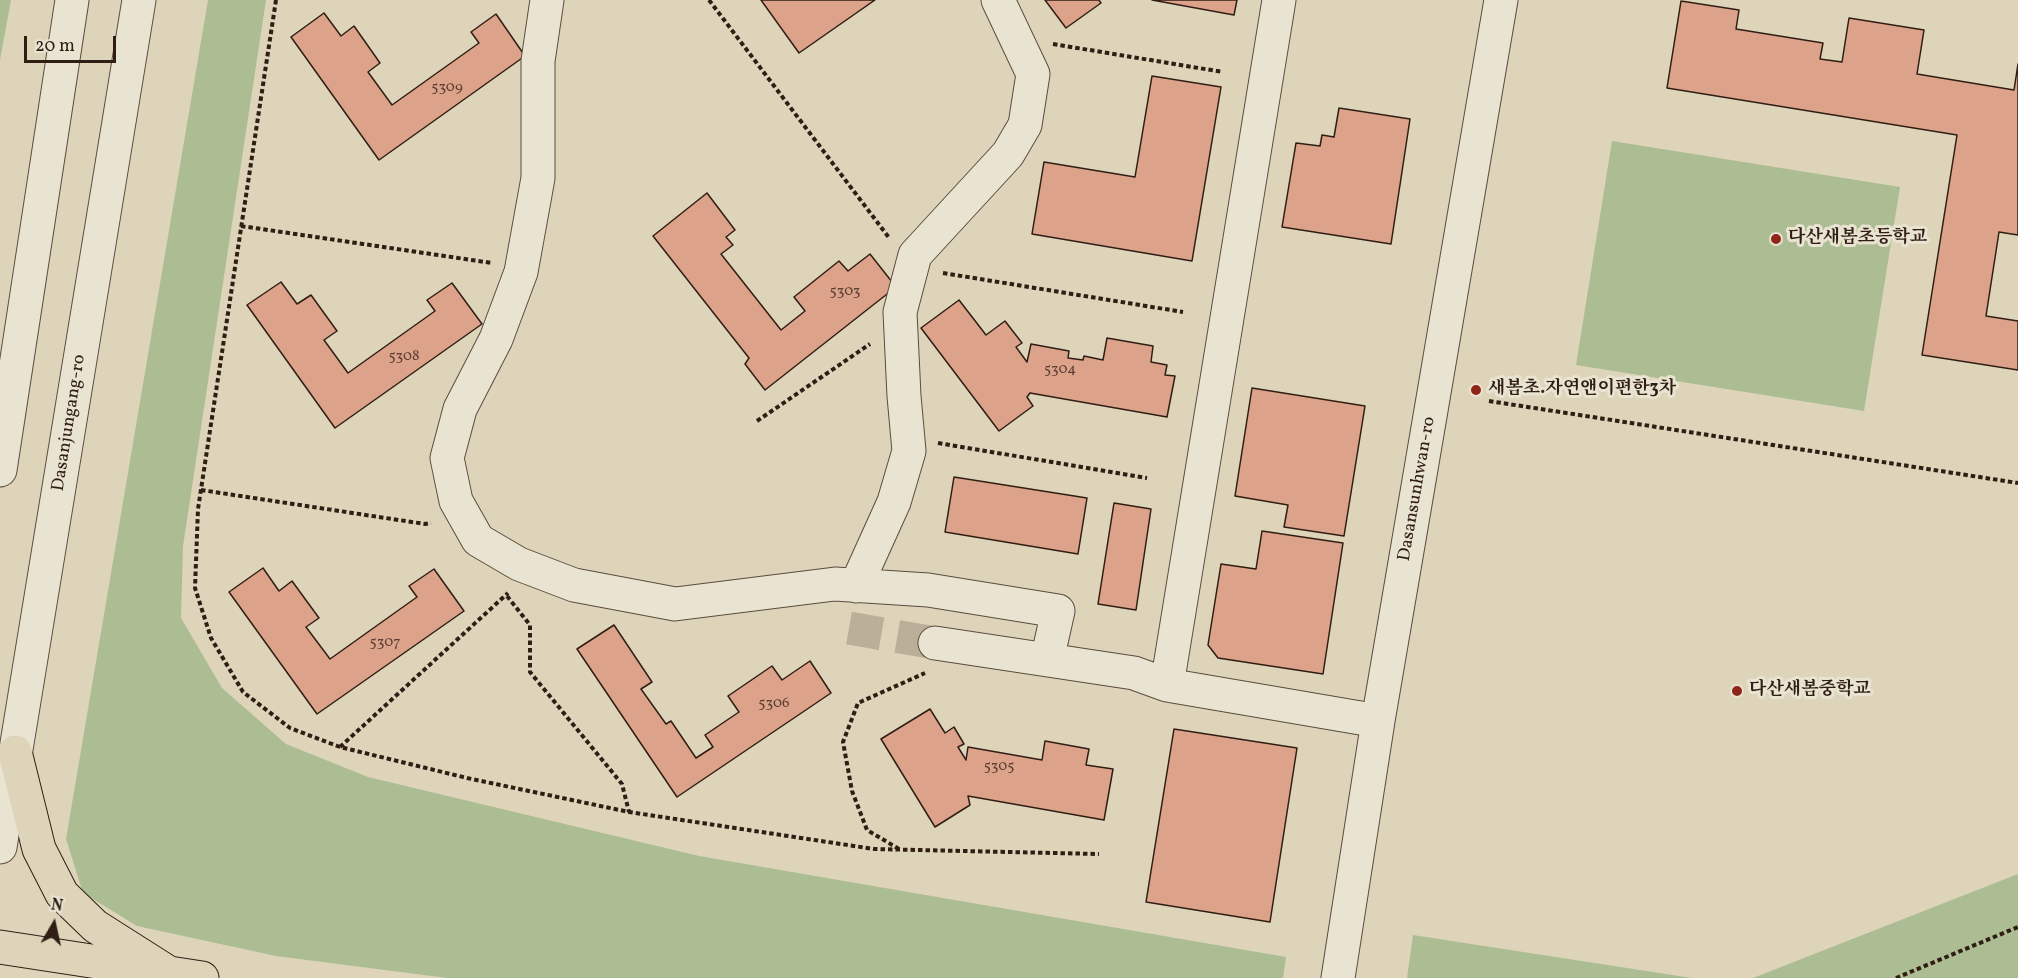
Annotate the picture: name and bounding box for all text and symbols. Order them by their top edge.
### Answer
scale bar [27,24,118,62]
text: 20 m [35,34,75,59]
house number: 5309 [431,79,463,97]
place label: 다산새봄초등학교 [1788,228,1927,250]
marker: 다산새봄초등학교 [1769,232,1783,246]
house number: 5303 [830,283,860,301]
house number: 5308 [388,348,420,366]
street label: Dasanjungang-ro [49,353,91,493]
house number: 5304 [1044,361,1076,379]
place label: 새봄초.자연앤이편한3차 [1488,379,1676,401]
marker: 새봄초.자연앤이편한3차 [1469,383,1483,397]
street label: Dasansunhwan-ro [1395,415,1441,563]
house number: 5307 [370,634,400,652]
place label: 다산새봄중학교 [1749,680,1871,702]
marker: 다산새봄중학교 [1730,684,1744,698]
house number: 5306 [758,695,790,713]
house number: 5305 [984,758,1014,776]
north arrow [24,894,84,954]
text: N [49,894,64,918]

